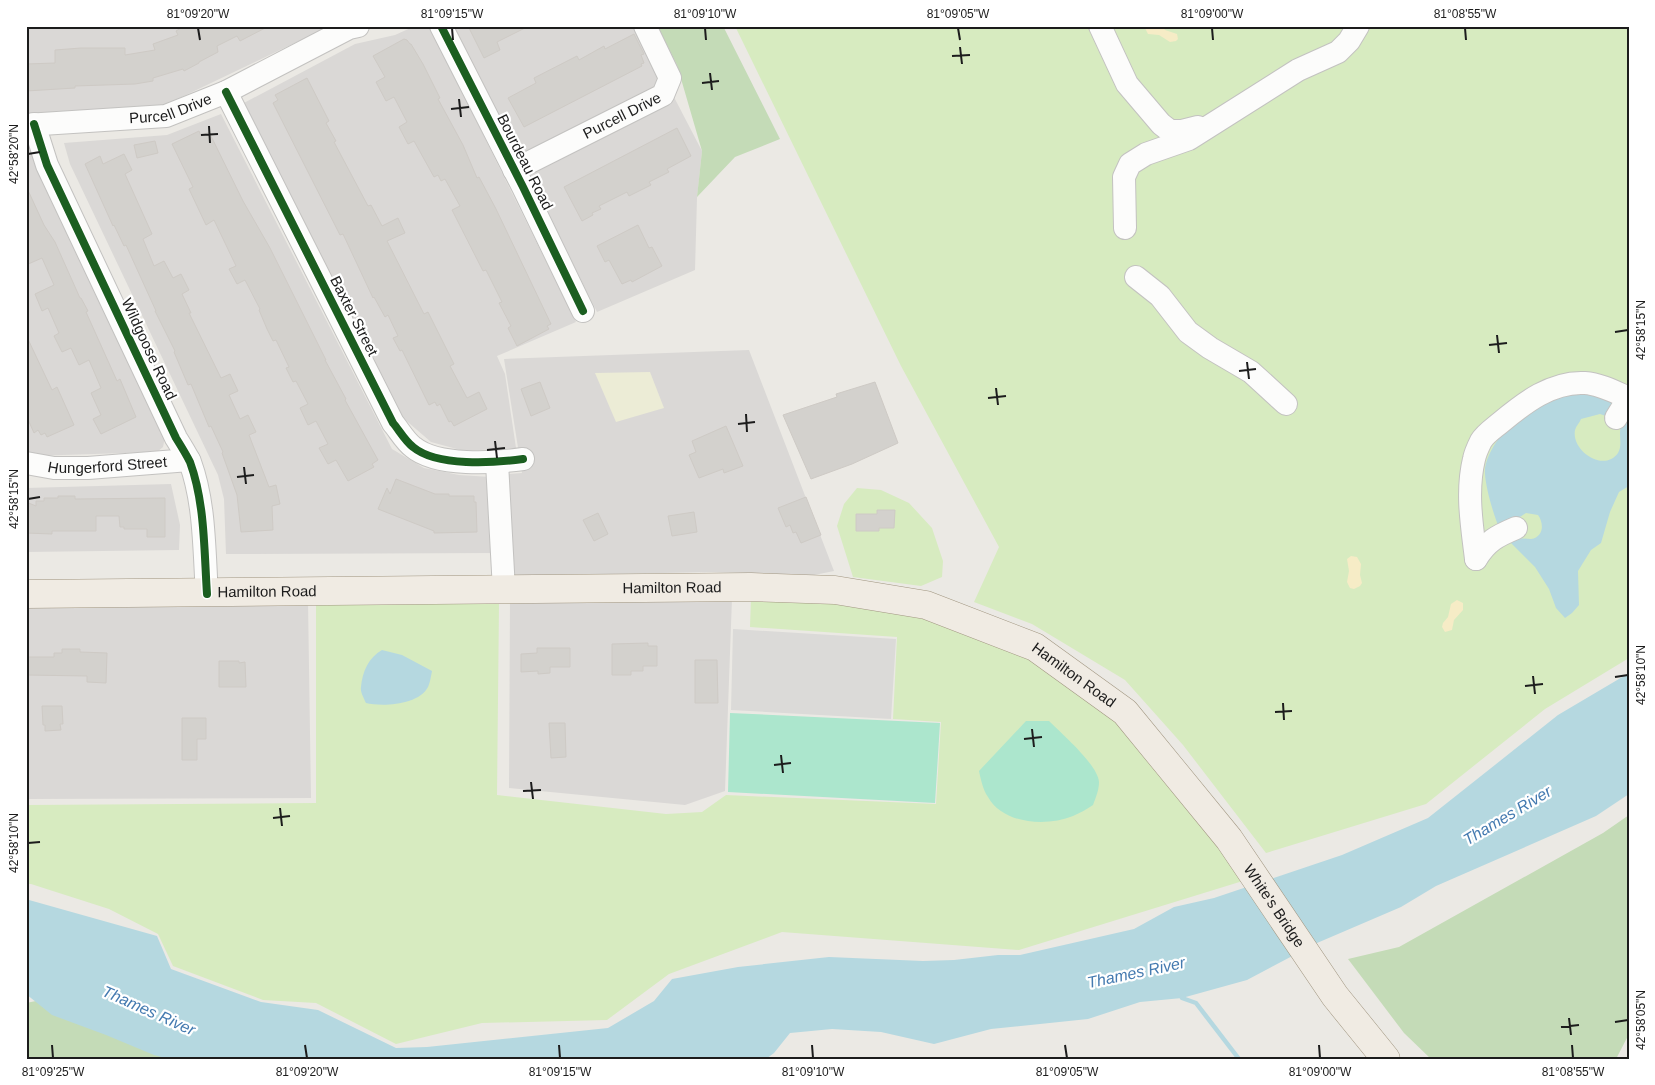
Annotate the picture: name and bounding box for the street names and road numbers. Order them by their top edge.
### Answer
street label: Purcell Drive [580,88,664,142]
street label: Purcell Drive [129,90,214,126]
street label: Bourdeau Road [494,111,557,212]
street label: Baxter Street [327,273,382,359]
street label: Wildgoose Road [118,295,180,402]
street label: Hungerford Street [47,453,168,477]
street label: Hamilton Road [622,578,722,596]
street label: Hamilton Road [217,582,317,600]
street label: Hamilton Road [1029,639,1119,711]
street label: White's Bridge [1241,861,1309,950]

